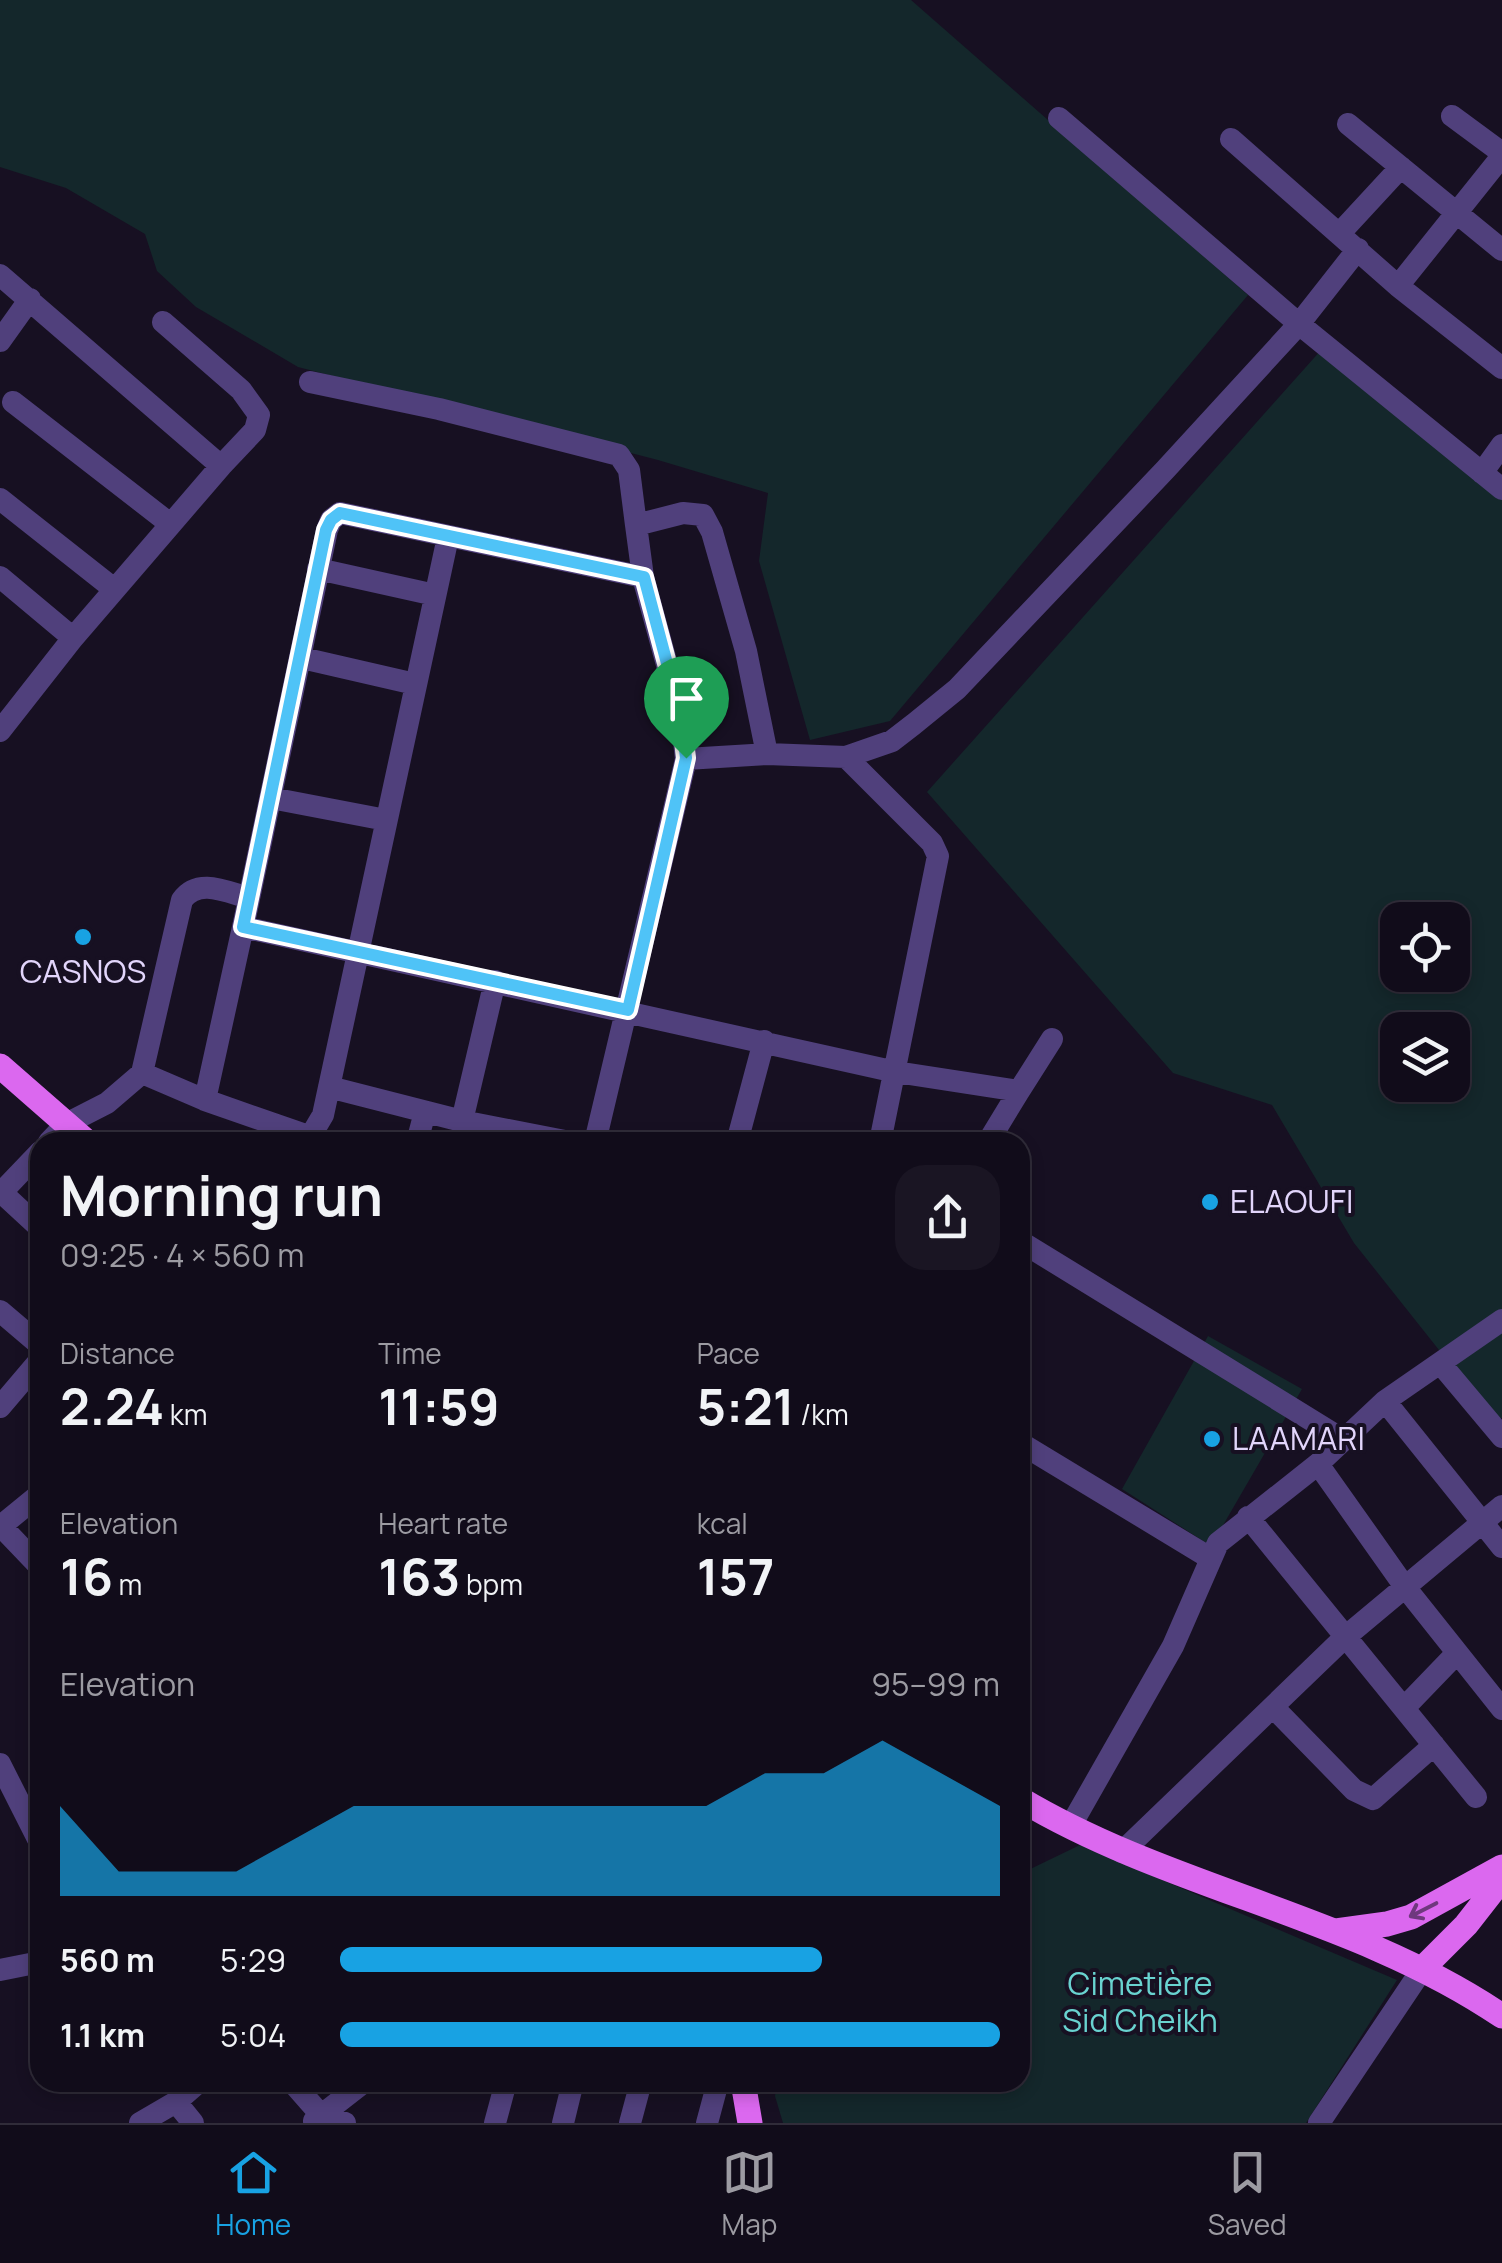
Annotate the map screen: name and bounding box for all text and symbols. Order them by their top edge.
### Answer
pin [644,656,729,759]
icon: arrive [659,671,714,726]
map controls [1380,902,1470,1102]
button: locate [1380,902,1470,992]
marker: CASNOS [72,926,94,948]
place label: CASNOS [20,949,146,993]
button: layers [1380,1012,1470,1102]
text: Morning run [60,1157,383,1233]
button: share [895,1165,1000,1270]
place label: ELAOUFI [1230,1179,1353,1223]
marker: ELAOUFI [1199,1191,1221,1213]
text: 09:25 · 4 × 560 m [60,1233,304,1277]
text: Distance [60,1334,175,1372]
text: Time [378,1334,442,1372]
text: Pace [697,1334,760,1372]
text: 2.24 [60,1372,164,1440]
text: 11:59 [378,1372,500,1440]
text: 5:21 [697,1372,795,1440]
text: km [164,1395,207,1433]
text: /km [795,1395,849,1433]
place label: LAAMARI [1232,1416,1365,1460]
marker: LAAMARI [1201,1428,1223,1450]
text: Elevation [60,1504,178,1542]
text: Heart rate [378,1504,508,1542]
text: kcal [697,1504,748,1542]
text: 16 [60,1542,113,1610]
text: 163 [378,1542,460,1610]
text: 157 [697,1542,775,1610]
text: m [113,1565,142,1603]
text: bpm [460,1565,523,1603]
text: Elevation [60,1662,195,1706]
text: 95–99 m [871,1662,1000,1706]
one-way arrow [1409,1901,1439,1920]
text: 560 m [60,1938,155,1982]
text: 5:29 [220,1938,286,1982]
park label: Cimetière Sid Cheikh [1062,1961,1218,2042]
text: 1.1 km [60,2013,145,2057]
text: 5:04 [220,2013,286,2057]
tab: Home [215,2145,291,2243]
tab: Map [722,2145,777,2243]
tab: Saved [1208,2145,1287,2243]

